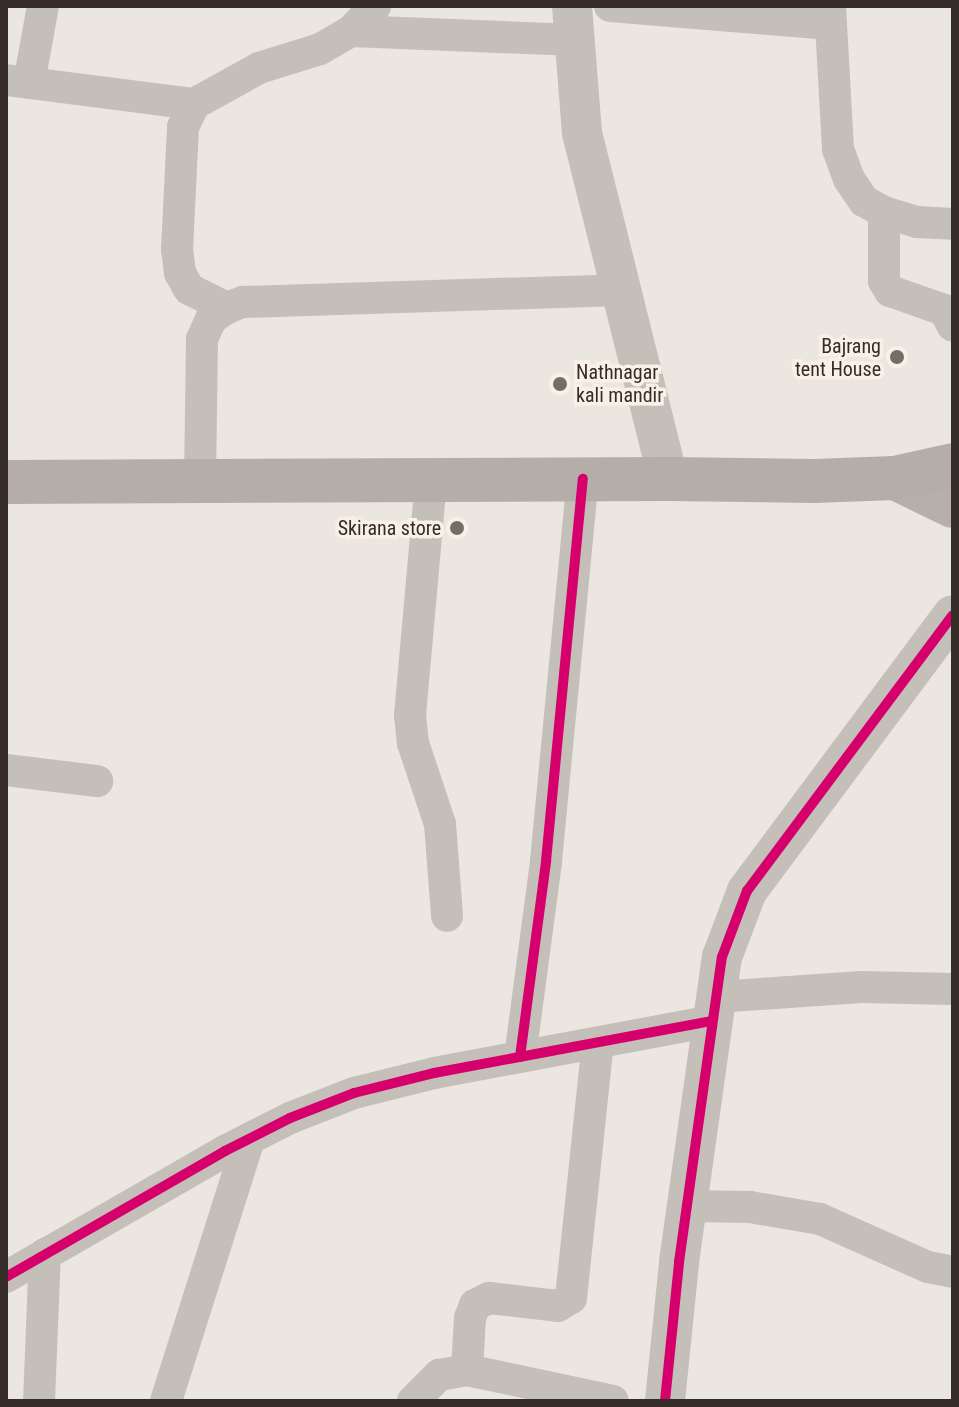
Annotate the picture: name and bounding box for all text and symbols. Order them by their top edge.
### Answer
place label: Bajrang tent House [795,334,881,381]
marker: Bajrang tent House [888,348,906,366]
place label: Nathnagar kali mandir [576,360,663,407]
marker: Nathnagar kali mandir [551,375,569,393]
place label: Skirana store [338,516,441,540]
marker: Skirana store [448,519,466,537]

